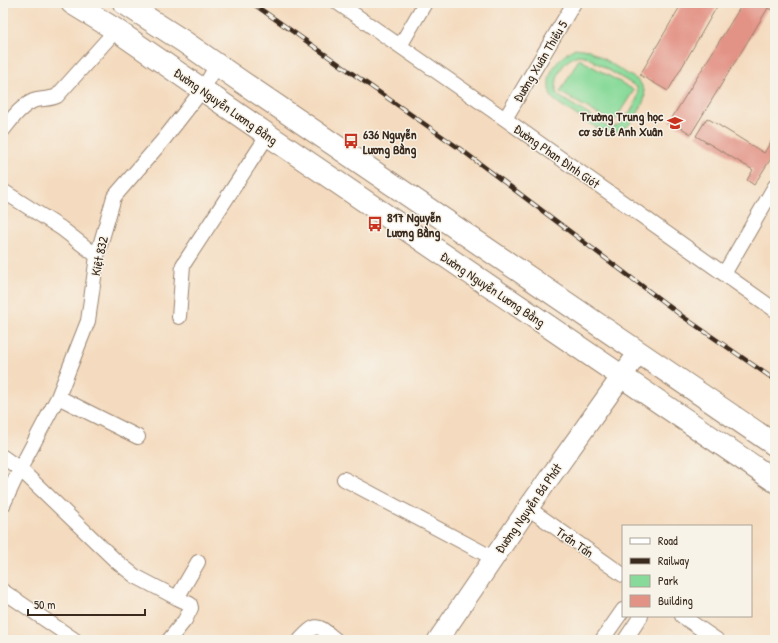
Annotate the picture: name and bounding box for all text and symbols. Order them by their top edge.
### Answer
street label: Đường Xuân Thiều 5 [508,16,572,105]
street label: Đường Nguyễn Lương Bằng [170,63,282,149]
place label: Trường Trung học cơ sở Lê Anh Xuân [579,107,664,140]
school or university icon: Trường Trung học cơ sở Lê Anh Xuân [666,114,684,132]
street label: Đường Phan Đình Giót [510,120,604,193]
place label: 636 Nguyễn Lương Bằng [363,125,417,159]
bus stop icon: 636 Nguyễn Lương Bằng [342,132,360,150]
place label: 817 Nguyễn Lương Bằng [387,208,441,242]
bus stop icon: 817 Nguyễn Lương Bằng [366,215,384,233]
street label: Kiệt 832 [86,235,112,277]
street label: Đường Nguyễn Lương Bằng [437,247,549,331]
street label: Đường Nguyễn Bá Phát [490,459,566,556]
street label: Trần Tấn [553,523,598,562]
legend [622,525,752,617]
text: Road [658,532,678,549]
text: Railway [658,552,689,569]
text: Park [658,572,678,589]
scale bar [28,591,145,617]
text: Building [658,592,693,609]
text: 50 m [34,596,55,613]

